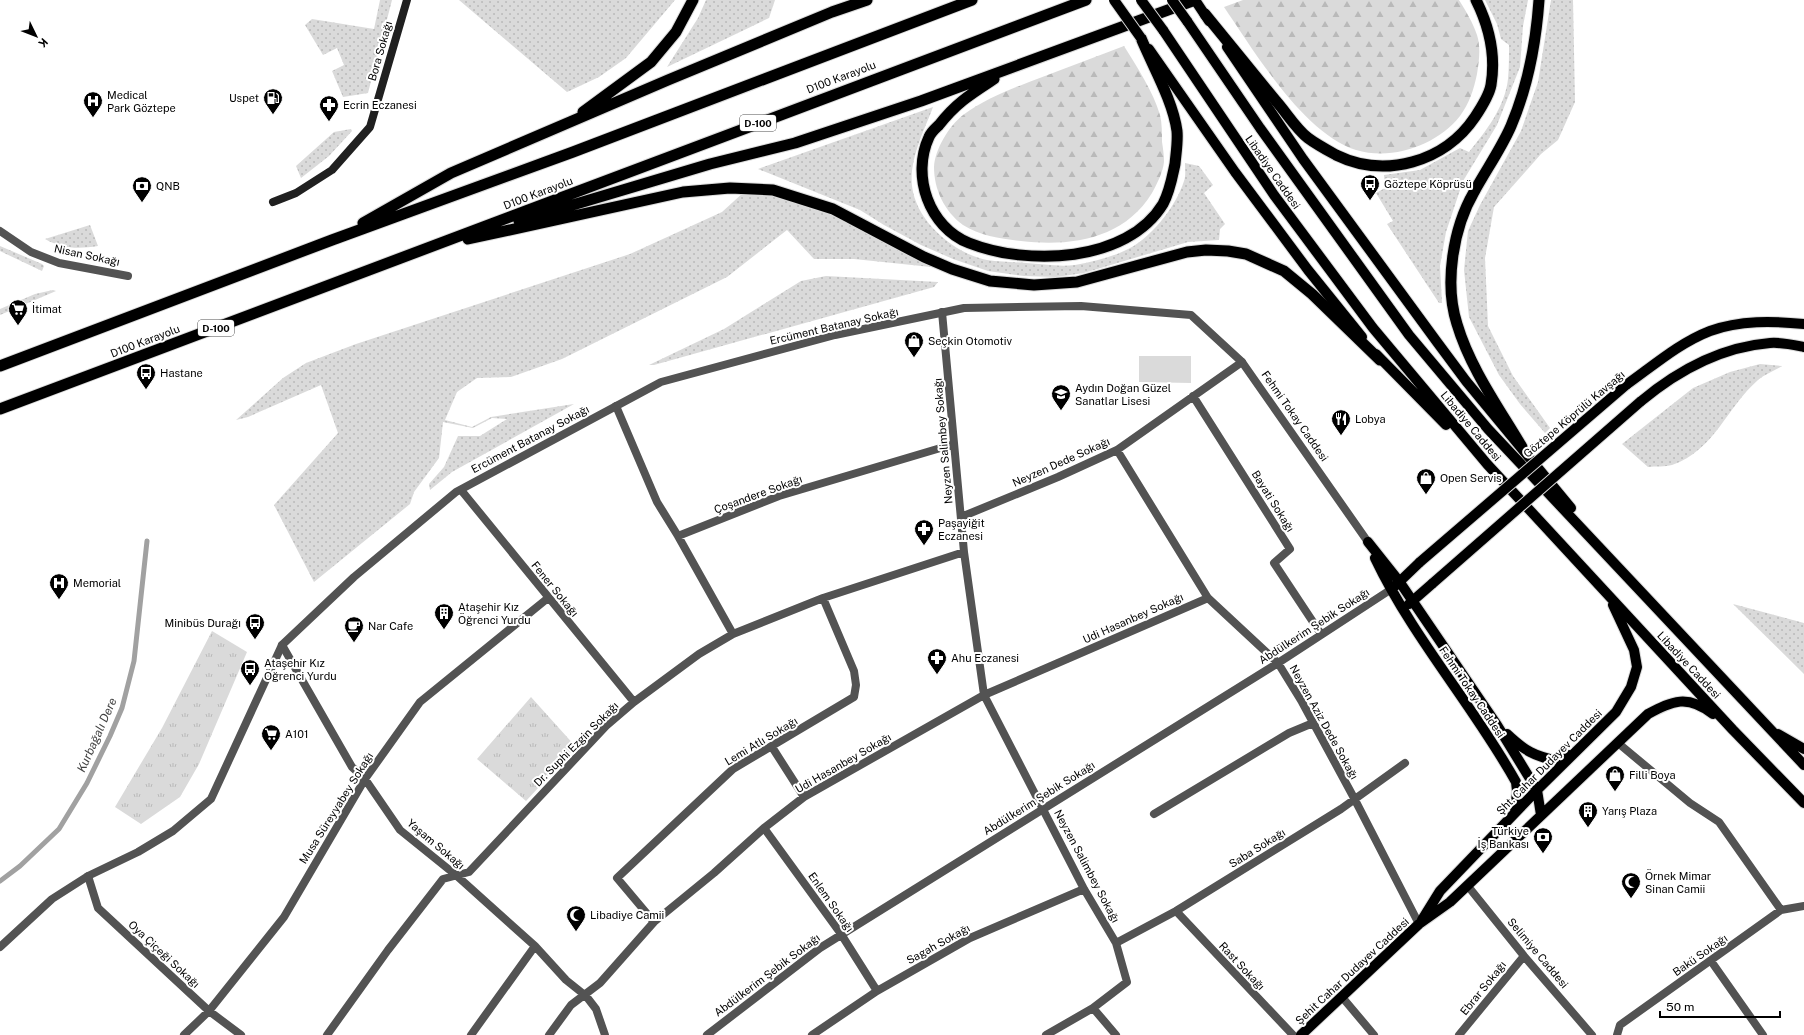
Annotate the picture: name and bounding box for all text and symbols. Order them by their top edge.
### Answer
north arrow [16,16,56,56]
street label: Bora Sokağı [366,20,394,82]
text: K [36,36,50,50]
street label: D100 Karayolu [805,58,877,96]
fuel station icon: Uspet [262,87,284,115]
place label: Medical Park Göztepe [107,89,176,114]
hospital icon: Medical Park Göztepe [82,90,104,118]
place label: Uspet [229,92,259,104]
pharmacy icon: Ecrin Eczanesi [318,94,340,122]
place label: Ecrin Eczanesi [343,99,417,111]
road number: D-100 [740,115,776,131]
street label: Libadiye Caddesi [1243,133,1303,211]
bus stop icon: Göztepe Köprüsü [1359,173,1381,201]
street label: D100 Karayolu [502,174,574,212]
bank icon: QNB [131,175,153,203]
place label: Göztepe Köprüsü [1384,178,1472,190]
place label: QNB [156,180,180,192]
street label: Nisan Sokağı [53,242,121,268]
supermarket icon: İtimat [7,298,29,326]
place label: İtimat [32,302,62,315]
street label: Ercüment Batanay Sokağı [769,305,899,347]
road number: D-100 [198,320,234,336]
street label: D100 Karayolu [109,322,181,360]
shop icon: Seçkin Otomotiv [903,330,925,358]
place label: Seçkin Otomotiv [928,335,1012,348]
bus stop icon: Hastane [135,362,157,390]
place label: Hastane [160,367,203,379]
street label: Göztepe Köprülü Kavşağı [1521,368,1628,461]
street label: Fehmi Tokay Caddesi [1259,369,1331,463]
street label: Neyzen Salimbey Sokağı [932,378,954,504]
place label: Aydın Doğan Güzel Sanatlar Lisesi [1075,382,1171,407]
school or university icon: Aydın Doğan Güzel Sanatlar Lisesi [1050,383,1072,411]
street label: Libadiye Caddesi [1438,389,1504,463]
street label: Ercüment Batanay Sokağı [469,403,591,475]
restaurant icon: Lobya [1330,408,1352,436]
place label: Lobya [1355,413,1386,425]
street label: Neyzen Dede Sokağı [1010,435,1112,489]
shop icon: Open Servis [1415,467,1437,495]
street label: Bayati Sokağı [1249,468,1297,534]
street label: Çoşandere Sokağı [712,472,804,516]
place label: Open Servis [1440,472,1502,484]
place label: Paşayiğit Eczanesi [938,517,985,542]
pharmacy icon: Paşayiğit Eczanesi [913,518,935,546]
street label: Fener Sokağı [529,559,581,619]
hospital icon: Memorial [48,572,70,600]
place label: Memorial [73,577,121,589]
street label: Abdülkerim Şebik Sokağı [1257,586,1372,667]
street label: Udi Hasanbey Sokağı [1081,590,1185,646]
place label: Ataşehir Kız Öğrenci Yurdu [458,601,531,626]
building icon: Ataşehir Kız Öğrenci Yurdu [433,602,455,630]
bus stop icon: Minibüs Durağı [244,612,266,640]
cafe icon: Nar Cafe [343,615,365,643]
place label: Minibüs Durağı [164,617,241,629]
place label: Nar Cafe [368,620,413,632]
street label: Libadiye Caddesi [1655,629,1723,701]
street label: Fehmi Tokay Caddesi [1437,644,1507,740]
pharmacy icon: Ahu Eczanesi [926,647,948,675]
place label: Ahu Eczanesi [951,652,1019,664]
place label: Ataşehi̇r Kız Öğrenci̇ Yurdu [264,657,337,682]
bus stop icon: Ataşehi̇r Kız Öğrenci̇ Yurdu [239,658,261,686]
street label: Neyzen Aziz Dede Sokağı [1287,663,1361,781]
water label: Kurbağalı Dere [74,695,120,775]
street label: Dr. Suphi Ezgin Sokağı [531,699,621,789]
street label: Şht. Cahar Dudayev Caddesi [1494,707,1605,818]
street label: Lemi Atlı Sokağı [723,715,799,767]
supermarket icon: A101 [260,723,282,751]
place label: A101 [285,728,309,740]
street label: Udi Hasanbey Sokağı [793,731,893,795]
street label: Musa Süreyyabey Sokağı [297,750,375,866]
street label: Abdülkerim Şebik Sokağı [981,759,1097,838]
shop icon: Filli Boya [1604,764,1626,792]
place label: Filli Boya [1629,769,1676,781]
building icon: Yarış Plaza [1577,800,1599,828]
place label: Yarış Plaza [1602,805,1657,818]
street label: Neyzen Salimbey Sokağı [1052,807,1122,925]
street label: Yaşam Sokağı [404,817,467,872]
place label: Türkiye İş Bankası [1478,825,1529,851]
street label: Saba Sokağı [1227,826,1287,870]
bank icon: Türkiye İş Bankası [1532,826,1554,854]
place label: Örnek Mimar Sinan Camii [1645,869,1711,895]
street label: Enlem Sokağı [806,870,856,934]
mosque icon: Örnek Mimar Sinan Camii [1620,871,1642,899]
mosque icon: Libadiye Camii [565,904,587,932]
place label: Libadiye Camii [590,909,664,921]
street label: Şehit Cahar Dudayev Caddesi [1293,915,1412,1027]
street label: Selimiye Caddesi [1505,916,1571,990]
street label: Oya Çiçeği Sokağı [125,918,202,991]
street label: Sagah Sokağı [904,922,972,966]
street label: Abdülkerim Şebik Sokağı [712,931,823,1019]
street label: Bakü Sokağı [1670,932,1730,978]
street label: Rast Sokağı [1217,940,1267,992]
street label: Ebrar Sokağı [1458,959,1508,1017]
scale bar [1660,993,1780,1019]
text: 50 m [1666,1000,1694,1014]

